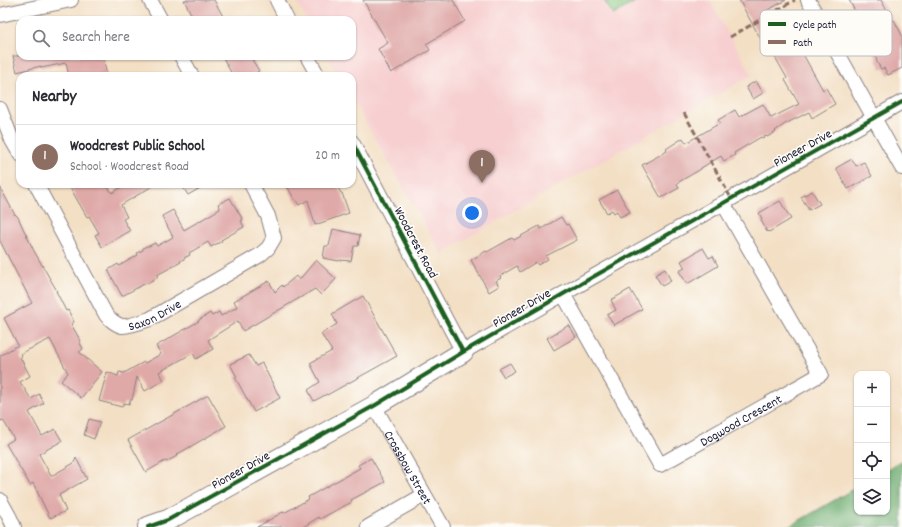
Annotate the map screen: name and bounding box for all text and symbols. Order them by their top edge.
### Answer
legend [760,10,892,56]
search box [16,16,356,60]
text: Cycle path [793,18,837,34]
icon: search [30,27,52,49]
text: Search here [62,27,130,49]
text: Path [793,36,812,52]
text: Nearby [32,86,76,110]
street label: Pioneer Drive [770,125,836,173]
text: Woodcrest Public School [70,136,204,158]
text: 1 [44,147,46,166]
text: 20 m [315,147,340,166]
pin: 1 [469,150,495,183]
text: School · Woodcrest Road [70,158,189,177]
your location [462,203,482,223]
street label: Woodcrest Road [388,204,442,282]
street label: Pioneer Drive [490,285,555,333]
street label: Saxon Drive [127,296,186,337]
map controls [854,371,890,515]
button: + [854,371,890,407]
street label: Dogwood Crescent [697,391,786,453]
button: − [854,407,890,443]
street label: Crossbow Street [378,428,435,509]
button: locate [854,443,890,479]
street label: Pioneer Drive [208,447,274,495]
button: layers [854,479,890,515]

